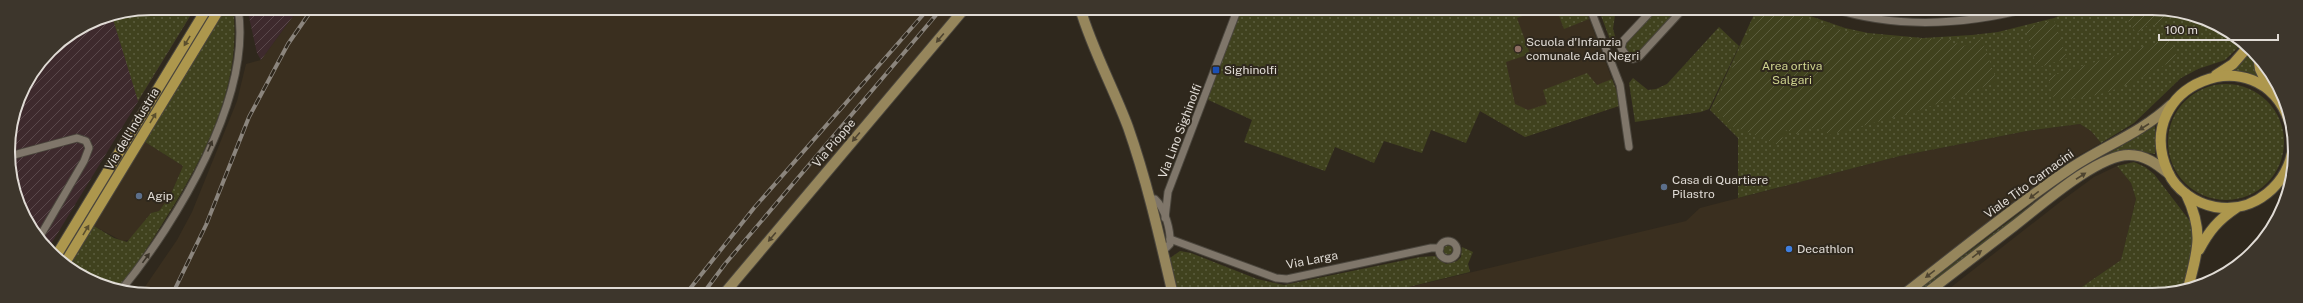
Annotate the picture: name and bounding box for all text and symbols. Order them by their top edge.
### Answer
scale bar [2159,16,2278,42]
text: 100 m [2165,23,2198,37]
one-way arrow [935,33,944,43]
place label: Scuola d'Infanzia comunale Ada Negri [1526,35,1639,63]
one-way arrow [183,36,191,46]
marker: Scuola d'Infanzia comunale Ada Negri [1513,44,1523,54]
park label: Area ortiva Salgari [1762,59,1822,87]
place label: Sighinolfi [1224,63,1277,77]
marker: Sighinolfi [1211,65,1221,75]
street label: Via Lino Sighinolfi [1156,82,1204,180]
street label: Via dell'Industria [102,85,162,173]
one-way arrow [150,112,157,124]
street label: Via Pioppe [810,116,858,170]
one-way arrow [2139,123,2149,131]
one-way arrow [852,132,861,143]
one-way arrow [208,139,214,151]
street label: Viale Tito Carnacini [1981,147,2077,221]
one-way arrow [2076,172,2086,180]
place label: Casa di Quartiere Pilastro [1672,173,1768,201]
marker: Casa di Quartiere Pilastro [1659,182,1669,192]
place label: Agip [147,189,173,203]
marker: Agip [134,191,144,201]
one-way arrow [2028,191,2039,200]
one-way arrow [82,224,89,236]
one-way arrow [768,231,777,242]
place label: Decathlon [1797,242,1854,256]
marker: Decathlon [1784,244,1794,254]
street label: Via Larga [1285,248,1339,272]
one-way arrow [1972,250,1983,258]
one-way arrow [142,253,150,264]
one-way arrow [1925,270,1936,278]

